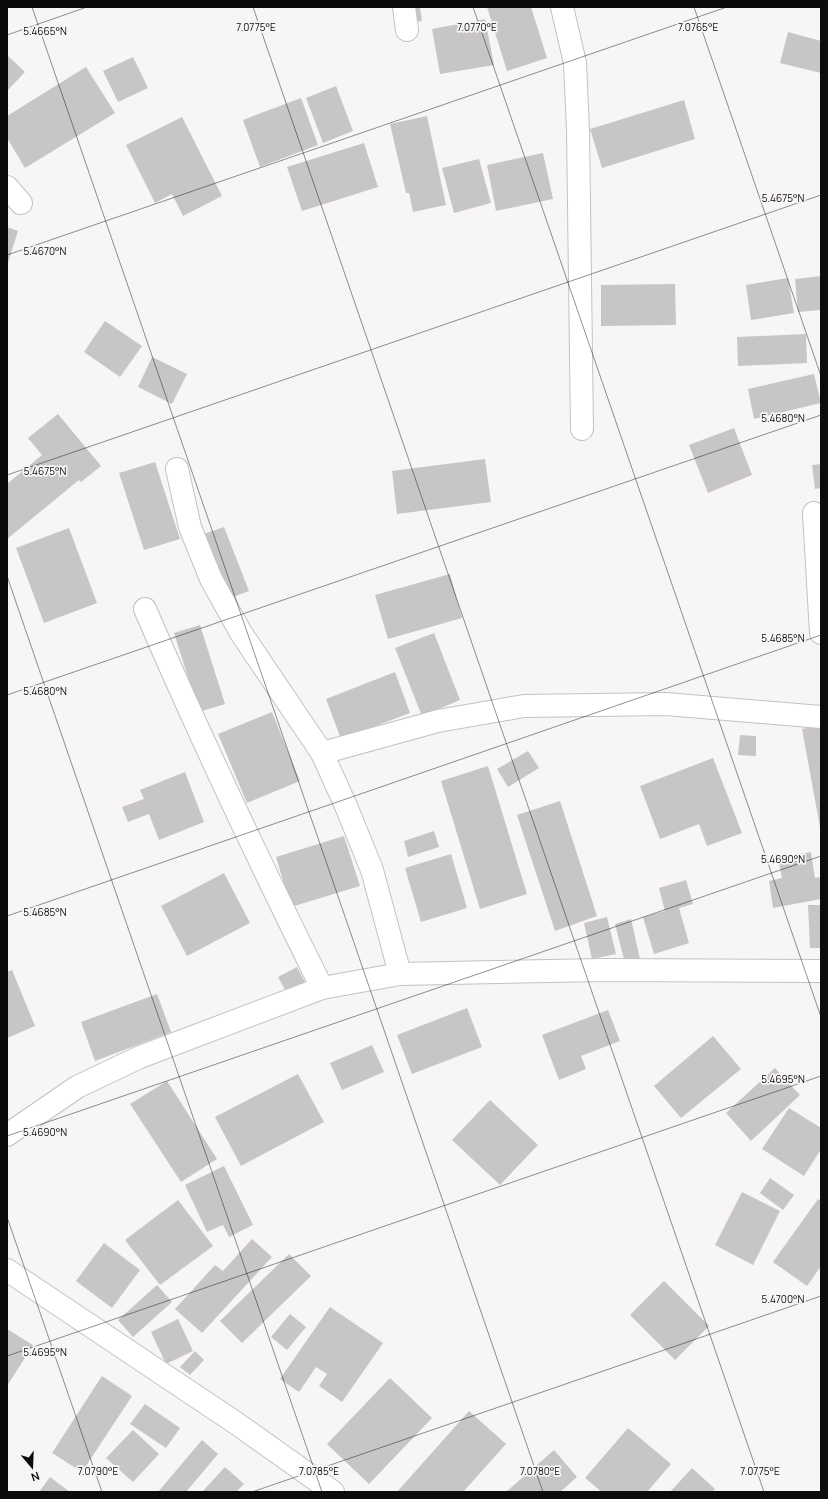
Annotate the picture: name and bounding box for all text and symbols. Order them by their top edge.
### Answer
text: 7.0775°E [236,20,276,34]
text: 7.0770°E [457,20,497,34]
text: 7.0765°E [678,20,718,34]
text: 5.4665°N [23,24,67,38]
text: 5.4675°N [762,191,804,205]
text: 5.4670°N [24,244,67,258]
text: 5.4680°N [761,411,805,425]
text: 5.4675°N [24,464,66,478]
text: 5.4685°N [761,631,805,645]
text: 5.4680°N [23,684,67,698]
text: 5.4690°N [761,852,805,866]
text: 5.4685°N [23,905,67,919]
text: 5.4695°N [761,1072,805,1086]
text: 5.4690°N [23,1125,67,1139]
text: 5.4700°N [762,1292,805,1306]
text: 5.4695°N [23,1345,67,1359]
north arrow [12,1447,52,1487]
text: 7.0790°E [78,1464,119,1478]
text: 7.0785°E [299,1464,339,1478]
text: 7.0780°E [520,1464,560,1478]
text: 7.0775°E [740,1464,780,1478]
text: N [29,1469,42,1485]

